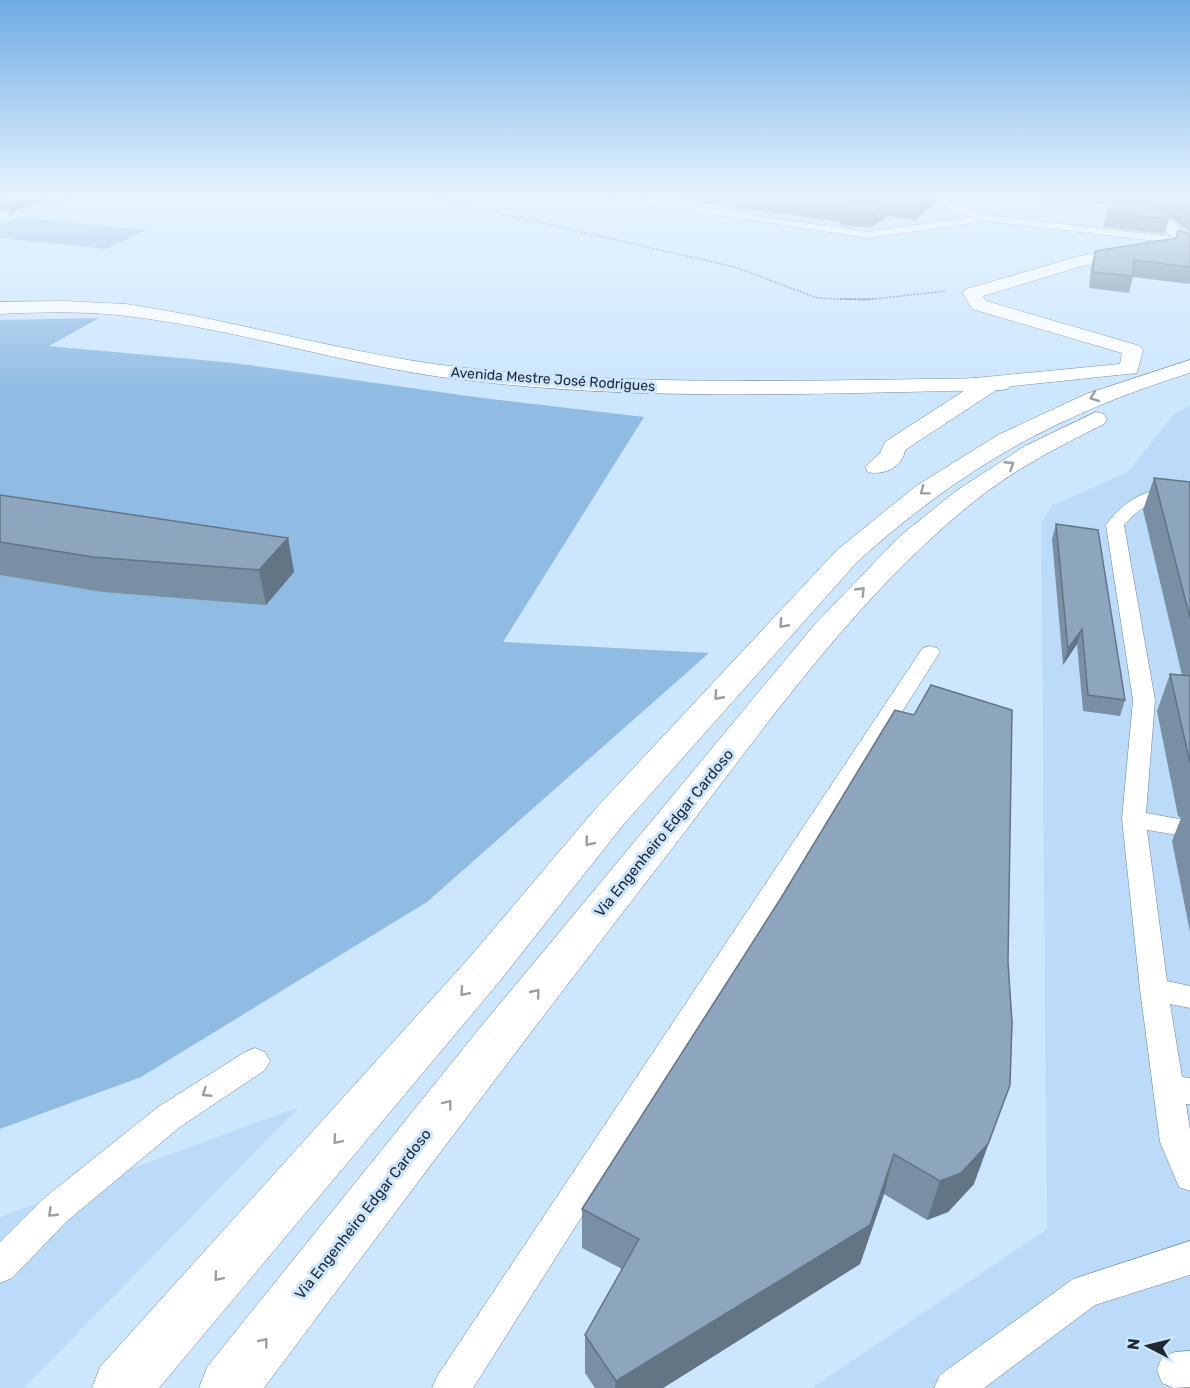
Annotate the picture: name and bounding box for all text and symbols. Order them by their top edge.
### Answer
street label: Avenida Mestre José Rodrigues [450,364,656,395]
one-way arrow [1090,390,1101,402]
one-way arrow [1003,462,1014,473]
one-way arrow [920,483,931,494]
one-way arrow [854,588,865,599]
one-way arrow [779,618,790,628]
one-way arrow [714,689,725,700]
street label: Via Engenheiro Edgar Cardoso [591,745,737,921]
one-way arrow [585,835,596,846]
one-way arrow [461,985,472,996]
one-way arrow [528,989,539,1000]
one-way arrow [202,1086,213,1097]
one-way arrow [440,1100,451,1111]
street label: Via Engenheiro Edgar Cardoso [291,1125,435,1303]
one-way arrow [333,1133,344,1144]
one-way arrow [49,1206,59,1217]
one-way arrow [214,1270,225,1281]
north arrow [1118,1316,1178,1376]
one-way arrow [257,1337,268,1348]
text: N [1123,1337,1144,1351]

